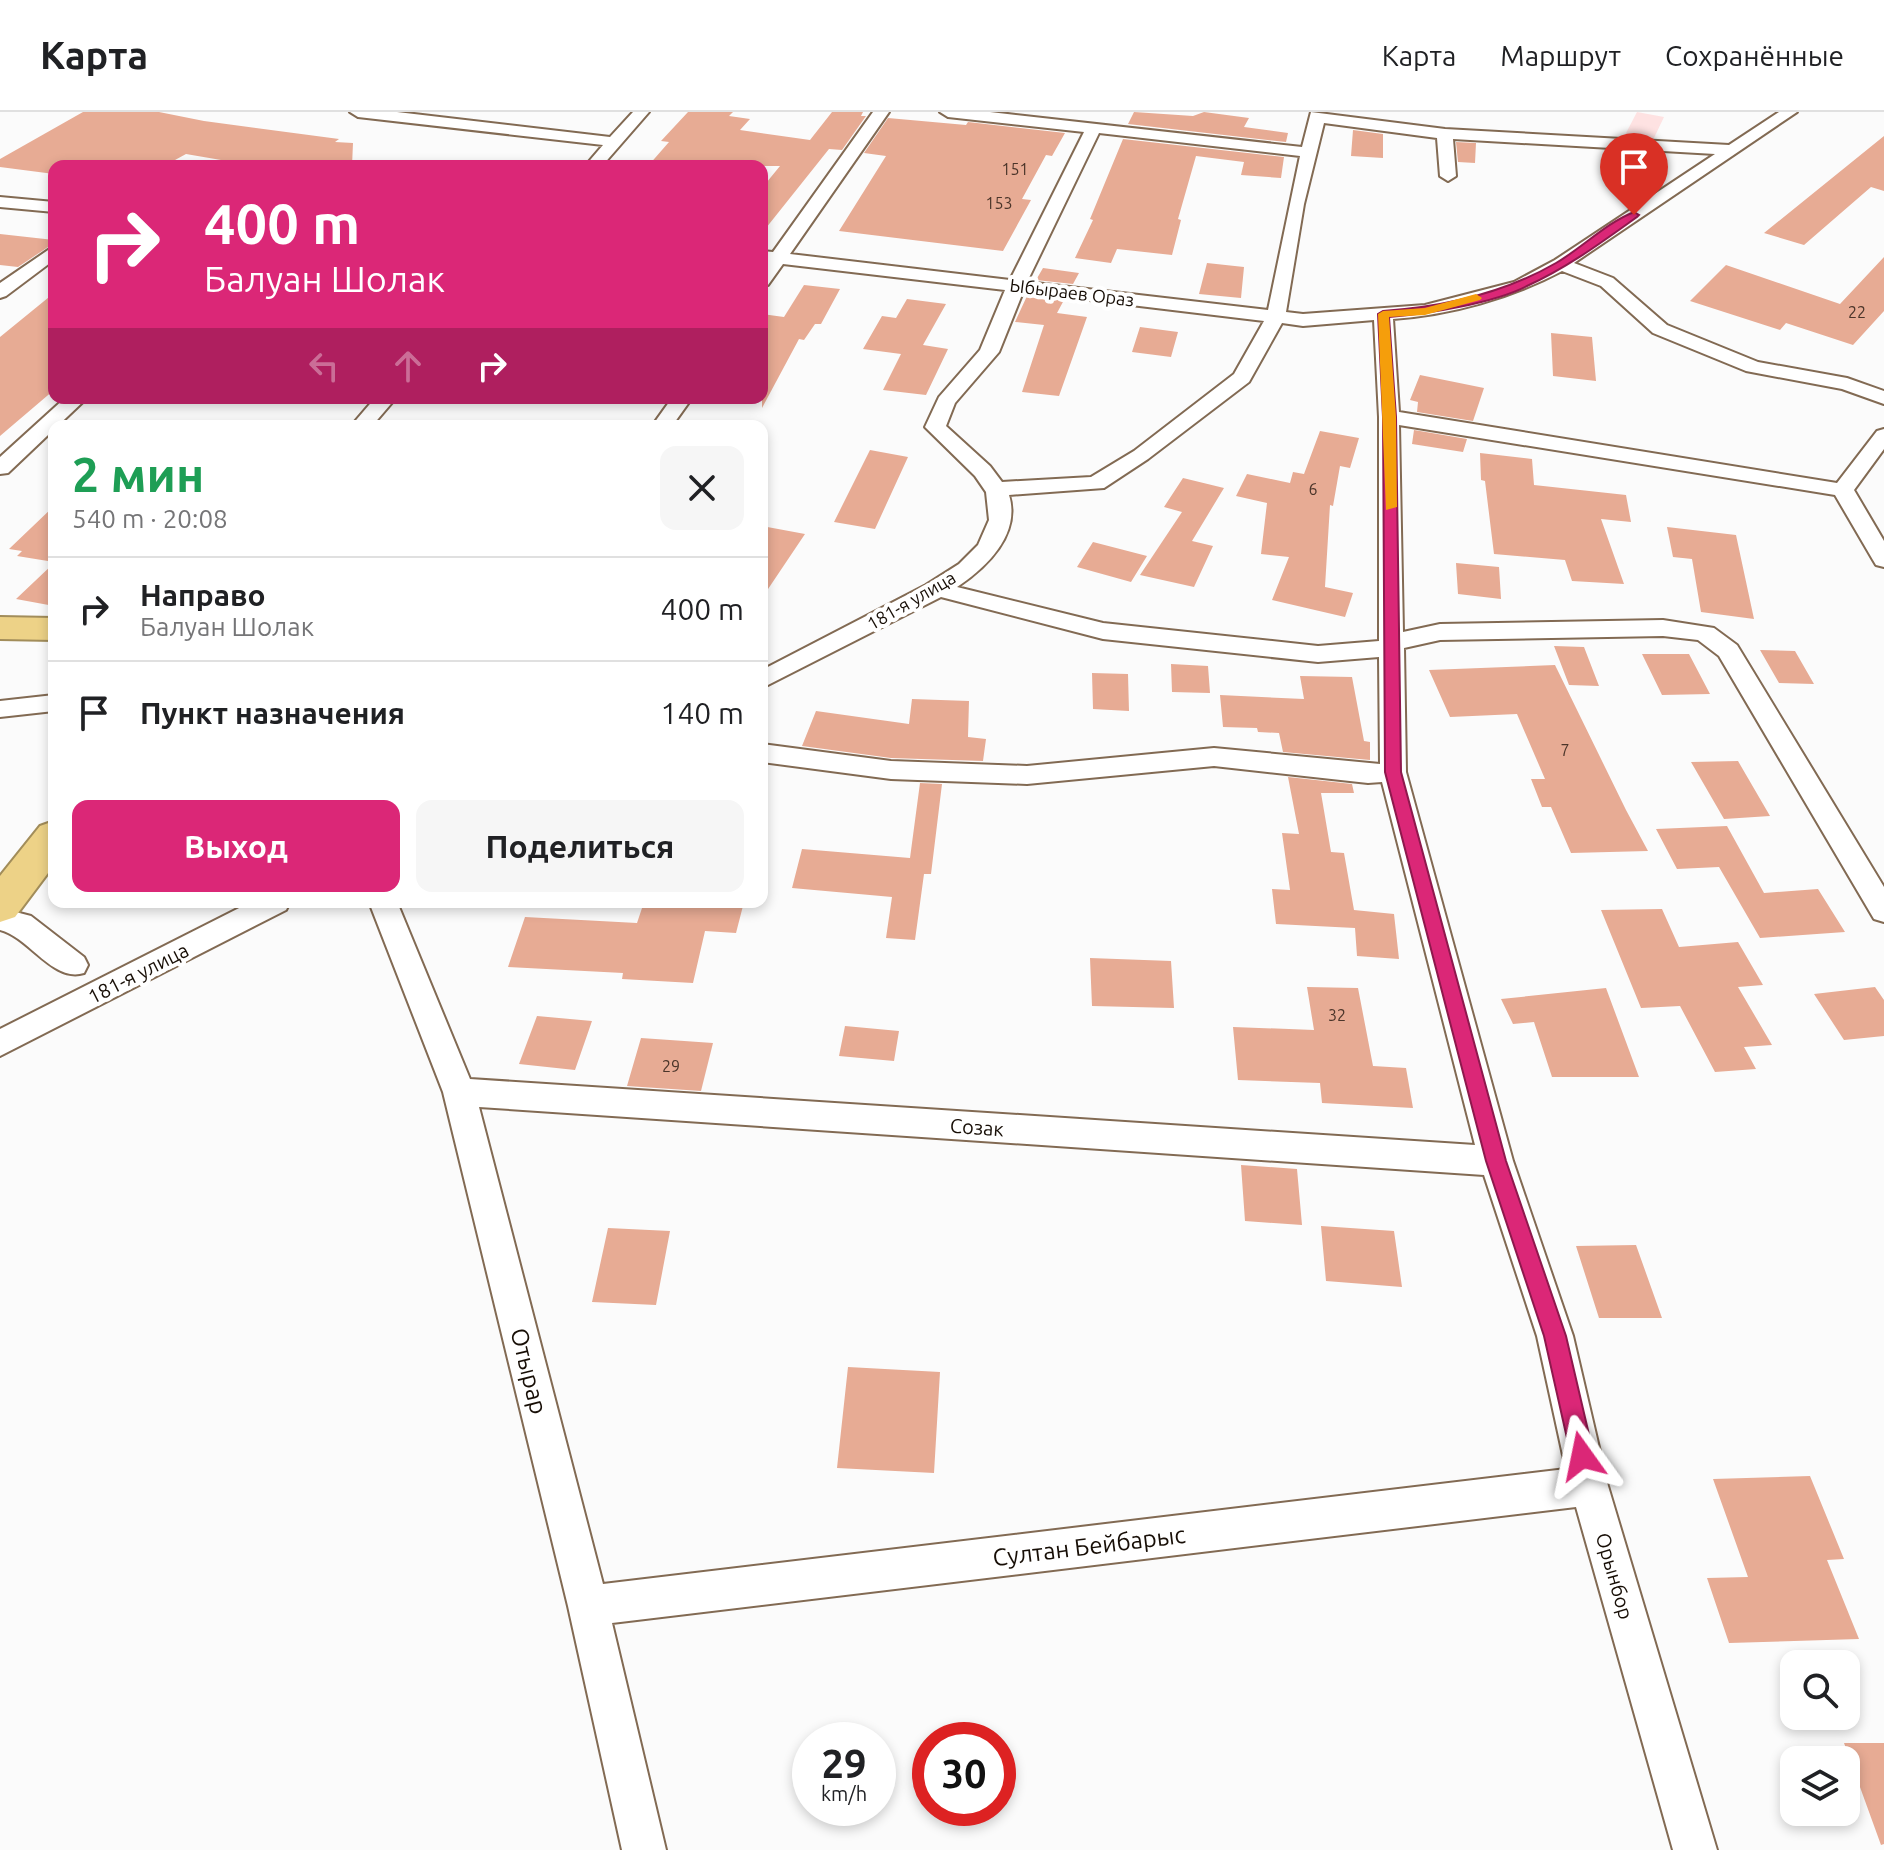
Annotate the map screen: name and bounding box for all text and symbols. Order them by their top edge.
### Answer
text: Карта [40,34,148,76]
text: Карта [1382,40,1456,71]
text: Маршрут [1500,40,1621,71]
text: Сохранённые [1665,40,1844,71]
pin [1600,133,1668,215]
icon: arrive [1612,145,1656,189]
house number: 151 [1001,160,1029,178]
icon: right [72,192,176,296]
text: 400 m [204,192,360,255]
house number: 153 [985,194,1013,212]
text: Балуан Шолак [204,258,445,299]
street label: Ыбыраев Ораз [1009,274,1135,310]
house number: 22 [1848,303,1866,321]
icon: left [302,344,346,388]
icon: ahead [386,344,430,388]
icon: right [470,344,514,388]
button: close [660,446,744,530]
text: 2 мин [72,447,204,501]
house number: 6 [1308,480,1318,498]
text: 540 m · 20:08 [72,504,228,533]
street label: 181-я улица [863,567,959,633]
text: Направо [140,578,266,612]
icon: right [72,587,116,631]
text: 400 m [660,592,744,626]
text: Балуан Шолак [140,612,314,641]
icon: arrive [72,691,116,735]
text: Пункт назначения [140,696,405,730]
text: 140 m [660,696,744,730]
house number: 7 [1560,741,1570,759]
button: Выход [72,800,400,892]
button: Поделиться [416,800,744,892]
street label: 181-я улица [84,938,192,1008]
house number: 32 [1328,1006,1346,1024]
house number: 29 [662,1057,680,1075]
street label: Созак [949,1114,1005,1140]
street label: Отырар [505,1325,553,1417]
position arrow [1540,1414,1624,1498]
street label: Султан Бейбарыс [991,1521,1187,1571]
street label: Орынбор [1592,1530,1638,1622]
map controls [1780,1650,1860,1826]
button: search [1780,1650,1860,1730]
speed limit sign: 30 [912,1722,1016,1826]
text: 29 [821,1741,867,1786]
button: layers [1780,1746,1860,1826]
text: km/h [821,1782,867,1805]

